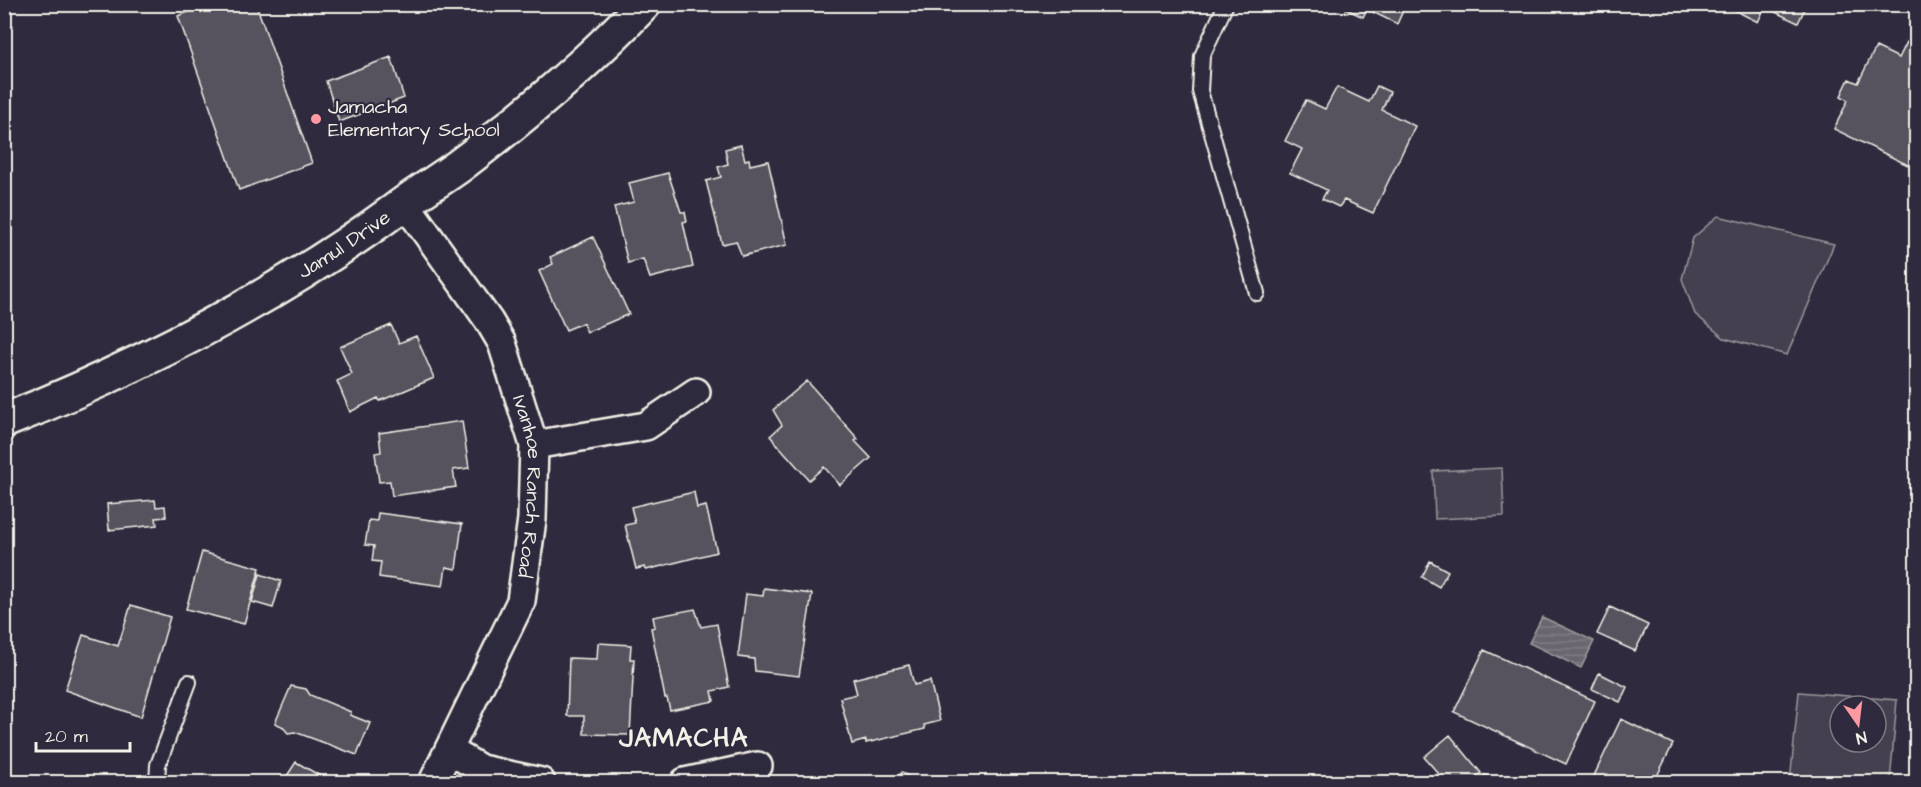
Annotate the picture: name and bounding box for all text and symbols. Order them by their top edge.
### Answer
place label: Jamacha Elementary School [328,93,500,145]
marker: Jamacha Elementary School [309,112,323,126]
street label: Jamul Drive [293,204,396,286]
street label: Ivanhoe Ranch Road [505,392,548,579]
north arrow [1828,694,1888,754]
scale bar [36,715,130,753]
district label: JAMACHA [618,720,749,756]
text: 20 m [45,724,88,749]
text: N [1854,726,1869,749]

